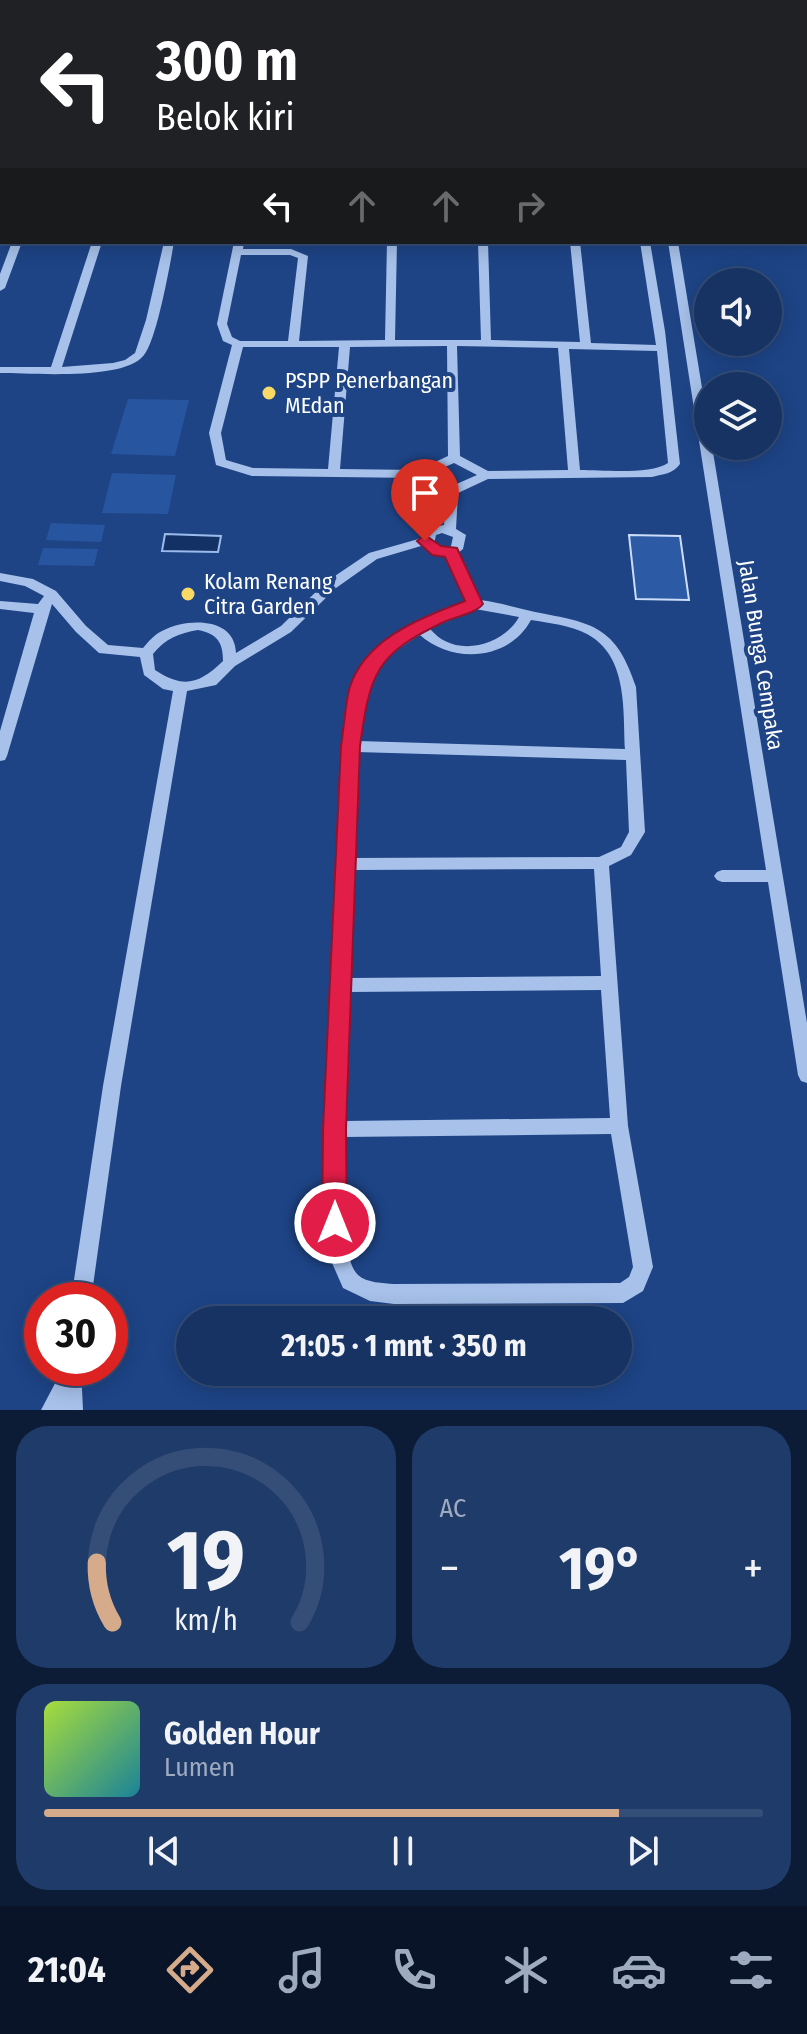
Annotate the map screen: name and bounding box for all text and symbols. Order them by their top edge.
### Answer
text: 300 m [156,28,298,95]
icon: left [24,32,128,136]
text: Belok kiri [156,96,294,140]
icon: left [256,184,300,228]
icon: ahead [340,184,384,228]
icon: ahead [424,184,468,228]
icon: right [508,184,552,228]
map controls [694,268,782,460]
button: sound [694,268,782,356]
place label: PSPP Penerbangan MEdan [285,367,453,419]
button: layers [694,372,782,460]
marker: PSPP Penerbangan MEdan [260,384,278,402]
pin [391,459,459,541]
icon: arrive [403,471,447,515]
street label: Jalan Bunga Cempaka [733,558,789,752]
place label: Kolam Renang Citra Garden [204,568,333,620]
marker: Kolam Renang Citra Garden [179,585,197,603]
position arrow [293,1181,377,1265]
speed limit sign: 30 [24,1282,128,1386]
text: 21:05 · 1 mnt · 350 m [281,1328,527,1364]
text: AC [440,1493,466,1524]
text: 19 [167,1511,245,1611]
text: 19° [559,1533,643,1605]
text: − [440,1542,459,1595]
text: + [743,1542,763,1595]
text: km/h [174,1603,238,1638]
text: Golden Hour [164,1716,320,1752]
text: Lumen [164,1752,235,1783]
icon: previous [142,1829,186,1873]
icon: pause [381,1829,425,1873]
icon: next [621,1829,665,1873]
icon: directions [162,1942,218,1998]
icon: music [274,1942,330,1998]
icon: phone [386,1942,442,1998]
icon: climate [498,1942,554,1998]
icon: car [611,1942,667,1998]
icon: filters [723,1942,779,1998]
text: 21:04 [28,1948,106,1992]

